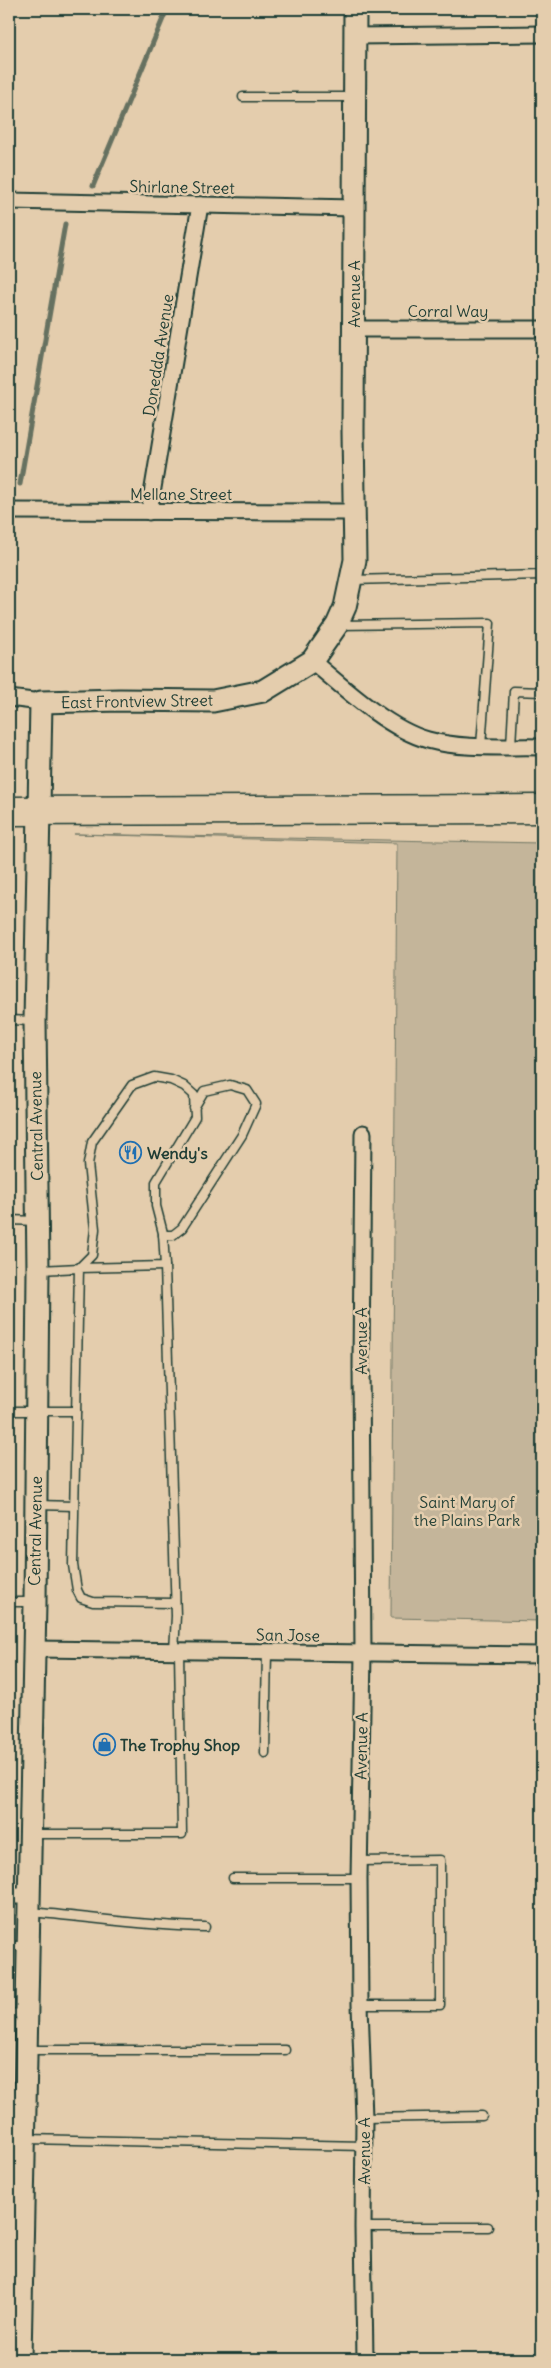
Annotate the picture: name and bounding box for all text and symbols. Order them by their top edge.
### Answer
street label: Shirlane Street [129,176,235,198]
street label: Avenue A [344,260,364,328]
street label: Donedda Avenue [138,292,178,418]
street label: Corral Way [408,301,488,321]
street label: Mellane Street [130,484,233,504]
street label: East Frontview Street [61,690,214,712]
street label: Central Avenue [25,1071,47,1181]
restaurant icon: Wendy's [119,1141,143,1165]
place label: Wendy's [147,1143,208,1164]
street label: Avenue A [351,1307,371,1375]
street label: Central Avenue [24,1476,46,1586]
park label: Saint Mary of the Plains Park [414,1492,520,1530]
street label: San Jose [256,1624,320,1646]
street label: Avenue A [350,1712,372,1780]
shop icon: The Trophy Shop [92,1733,116,1757]
place label: The Trophy Shop [120,1735,240,1756]
street label: Avenue A [354,2117,374,2185]

